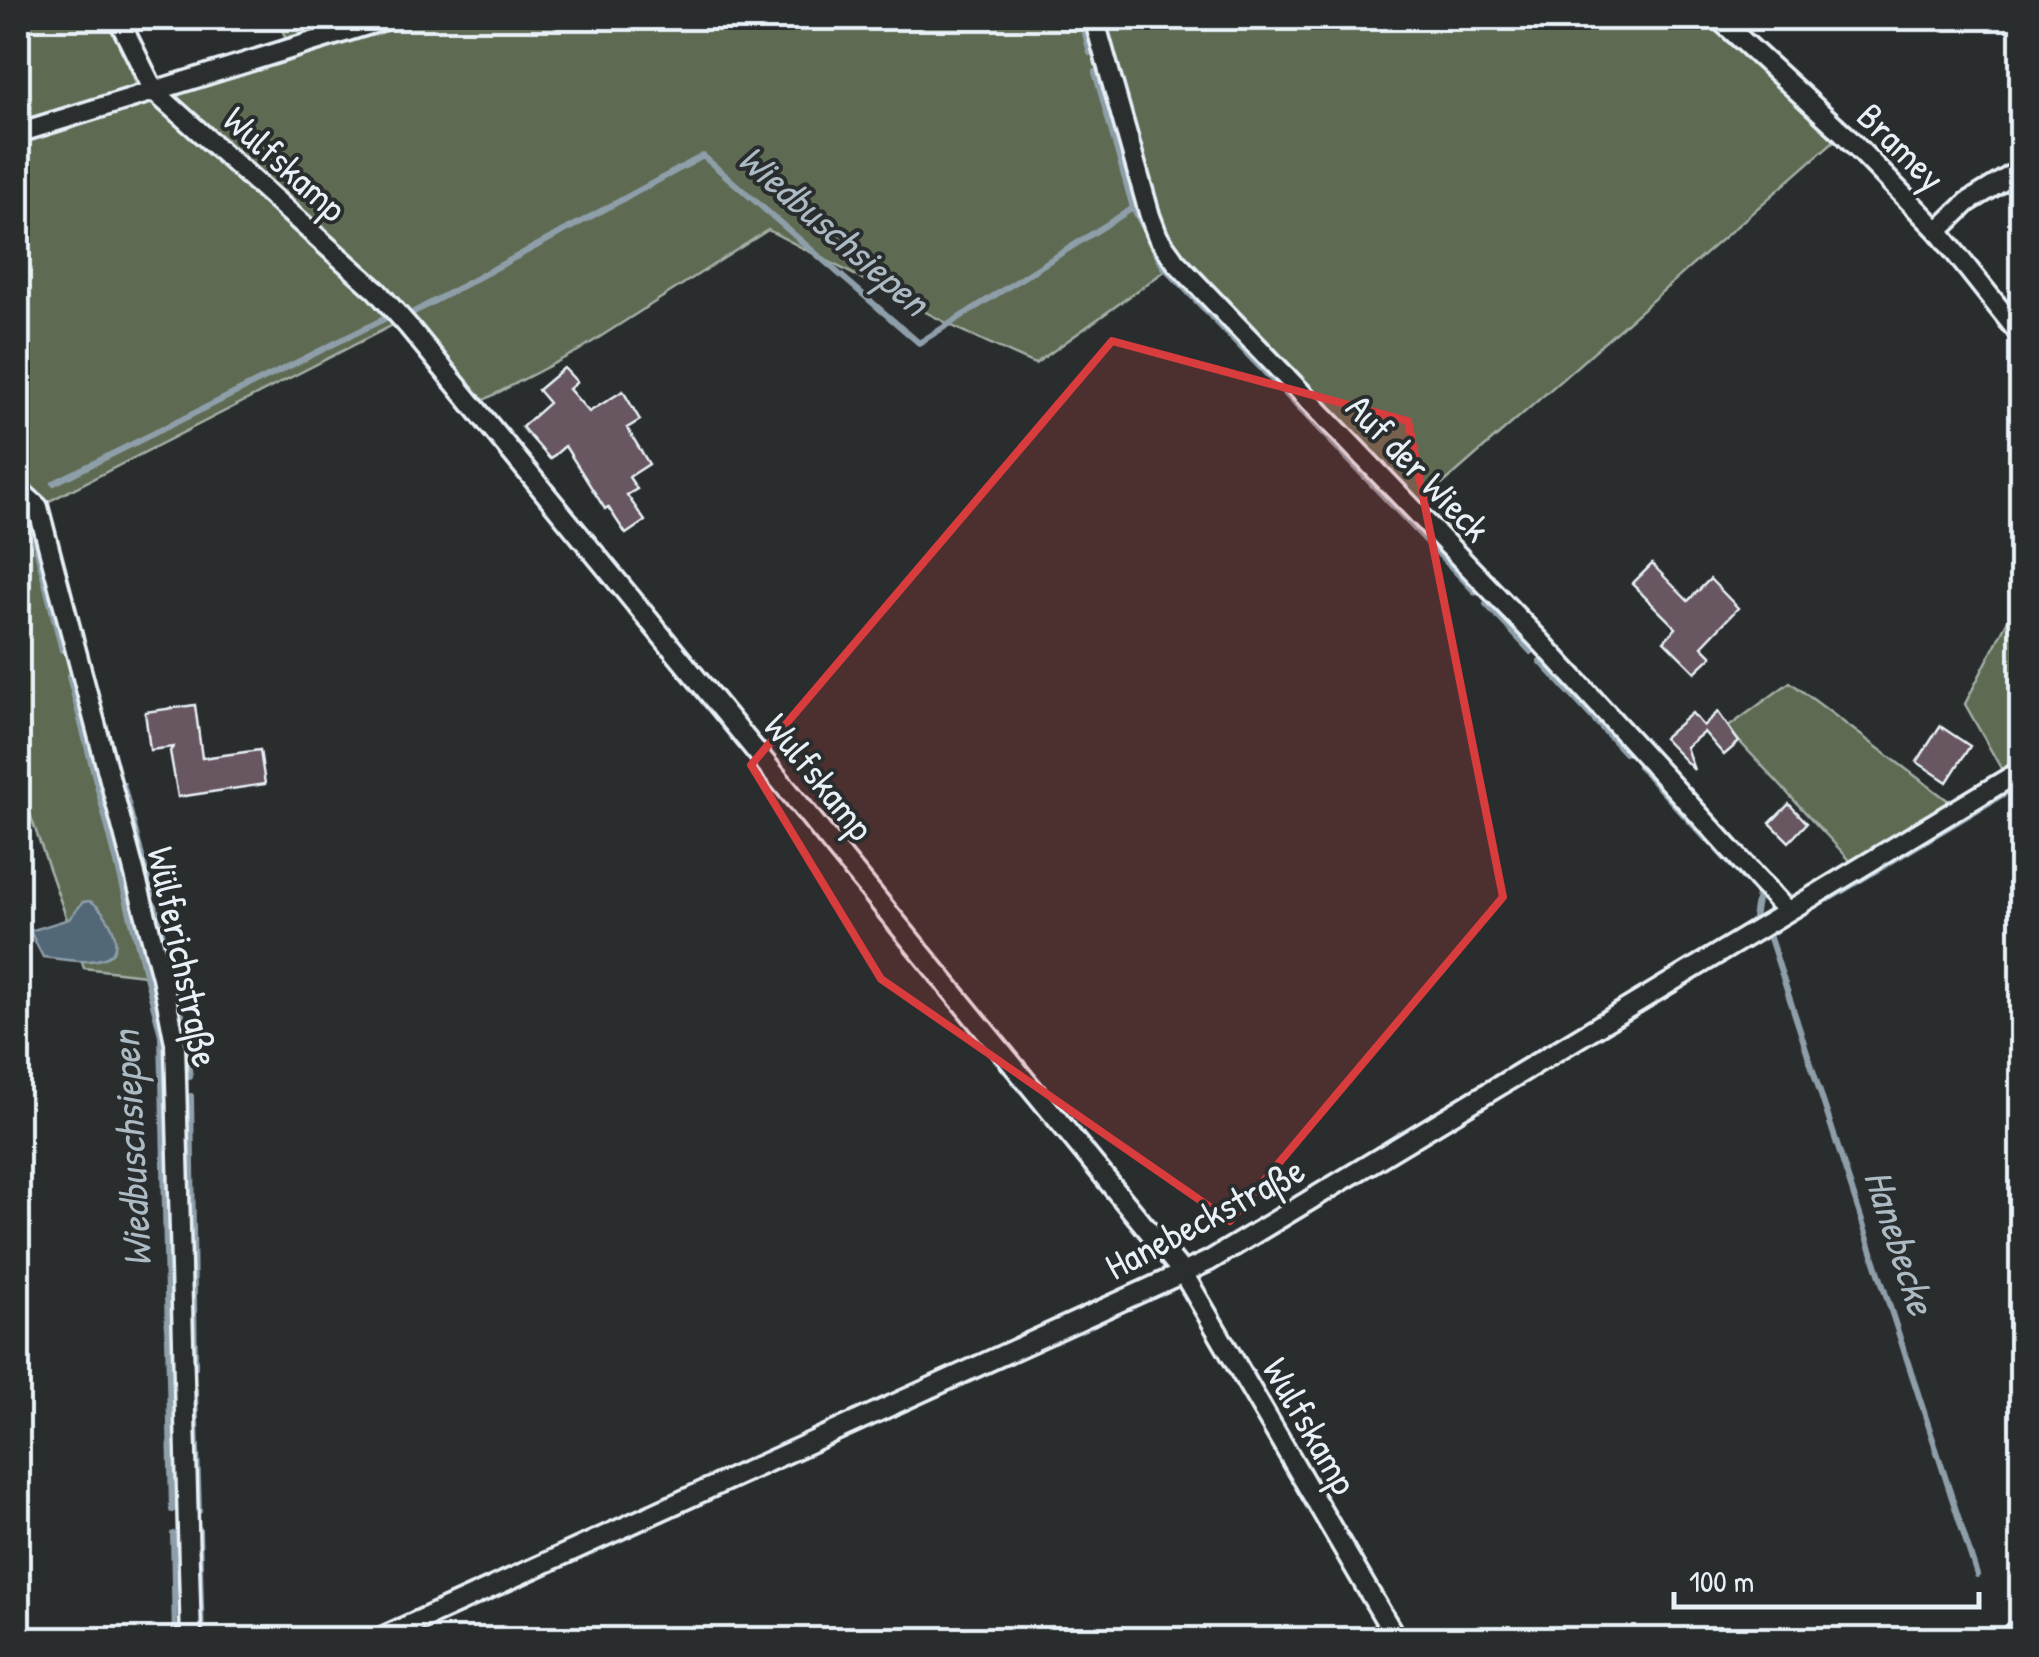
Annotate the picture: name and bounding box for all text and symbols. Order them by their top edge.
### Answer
street label: Bramey [1846,90,1958,202]
street label: Wulfskamp [213,94,359,233]
water label: Wiedbuschsiepen [727,131,944,330]
street label: Auf der Wieck [1335,382,1503,553]
street label: Wulfskamp [752,702,887,851]
street label: Wülferichstraße [135,842,233,1072]
water label: Wiedbuschsiepen [97,1026,164,1269]
street label: Hanebeckstraße [1096,1143,1313,1291]
water label: Hanebecke [1852,1163,1950,1323]
street label: Wulfskamp [1251,1348,1371,1503]
scale bar [1674,1547,1979,1609]
text: 100 m [1689,1561,1754,1601]

